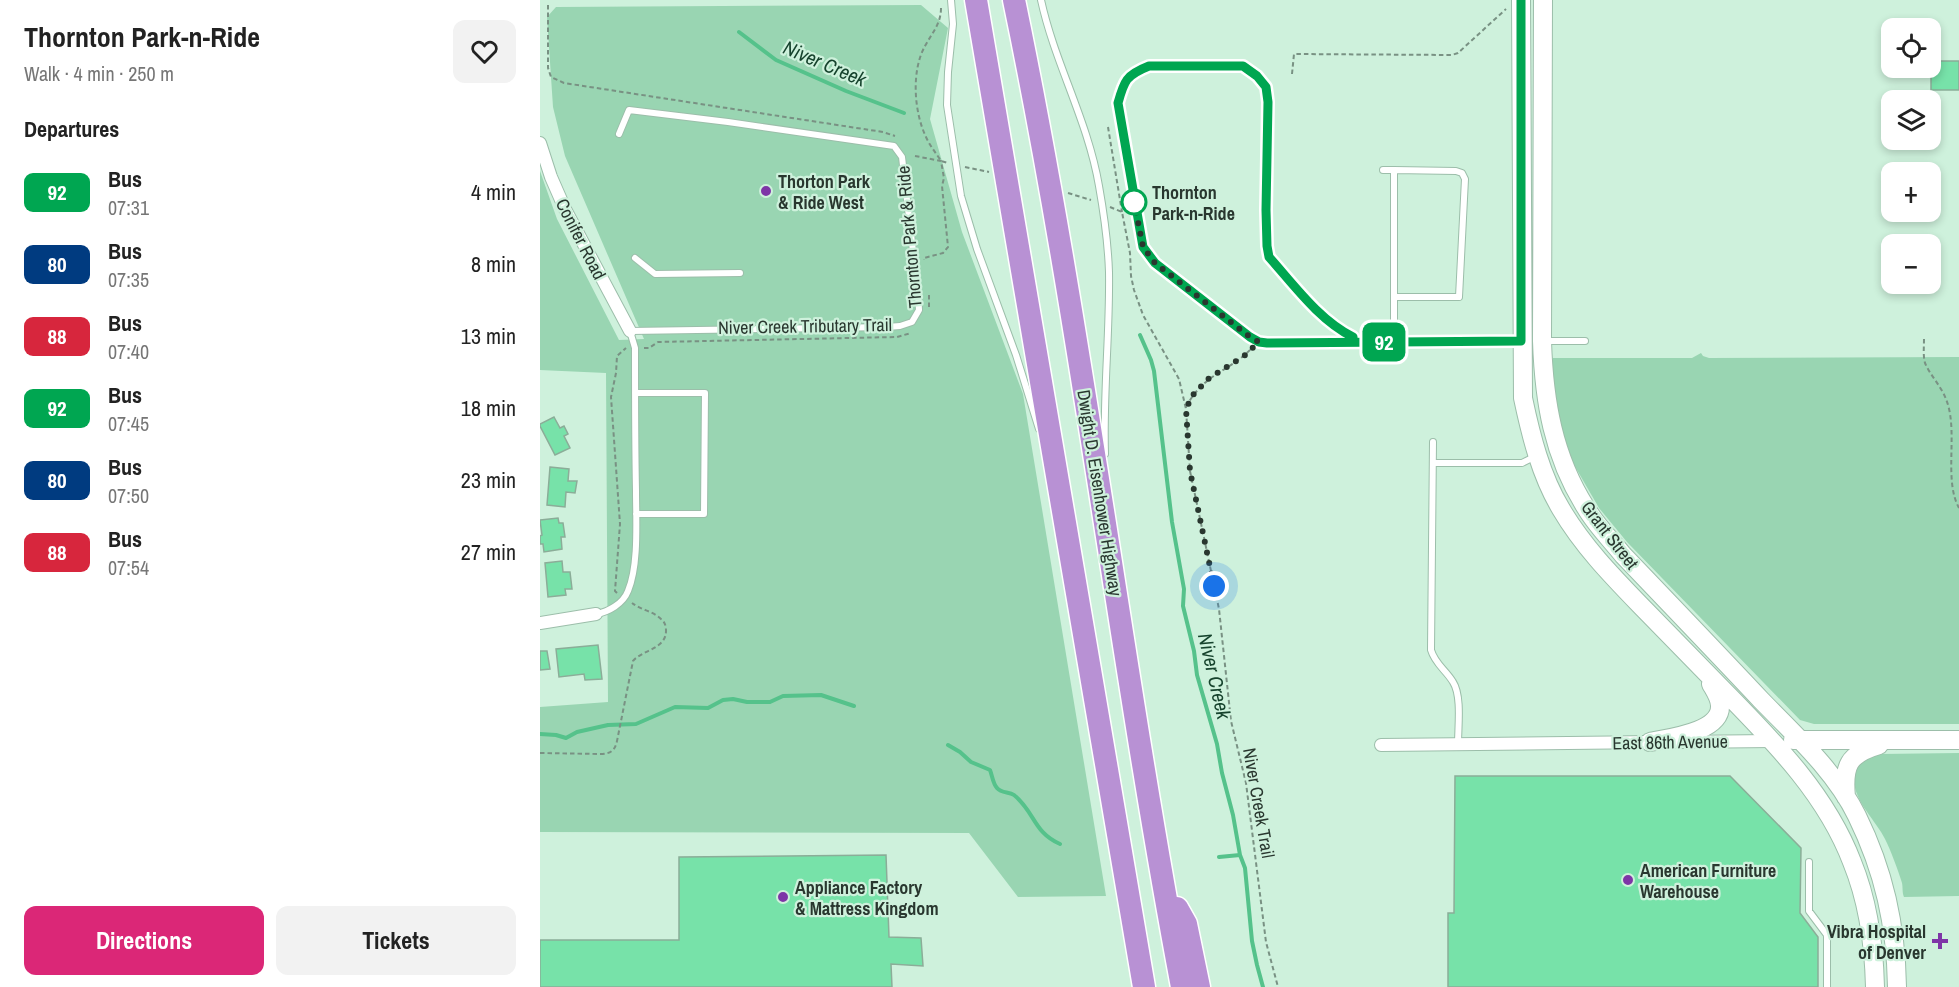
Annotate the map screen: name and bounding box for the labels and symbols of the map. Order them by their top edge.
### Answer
water label: Niver Creek [779,33,871,93]
street label: Thornton Park & Ride [890,165,928,309]
place label: Thorton Park & Ride West [778,169,871,215]
place label: Thornton Park-n-Ride [1152,180,1235,226]
marker: Thorton Park & Ride West [759,184,773,198]
marker: Thornton Park-n-Ride [1121,189,1147,215]
street label: Conifer Road [550,194,612,284]
street label: Niver Creek Tributary Trail [718,312,892,340]
line badge: 92 [1357,322,1411,362]
street label: Dwight D. Eisenhower Highway [1071,388,1129,598]
street label: Grant Street [1575,496,1645,574]
your location [1199,571,1229,601]
water label: Niver Creek [1192,630,1238,722]
street label: East 86th Avenue [1612,728,1728,756]
street label: Niver Creek Trail [1237,746,1281,860]
place label: American Furniture Warehouse [1640,858,1776,904]
marker: American Furniture Warehouse [1621,873,1635,887]
place label: Appliance Factory & Mattress Kingdom [795,875,939,921]
marker: Appliance Factory & Mattress Kingdom [776,890,790,904]
place label: Vibra Hospital of Denver [1827,919,1926,965]
marker: Vibra Hospital of Denver [1931,932,1949,950]

